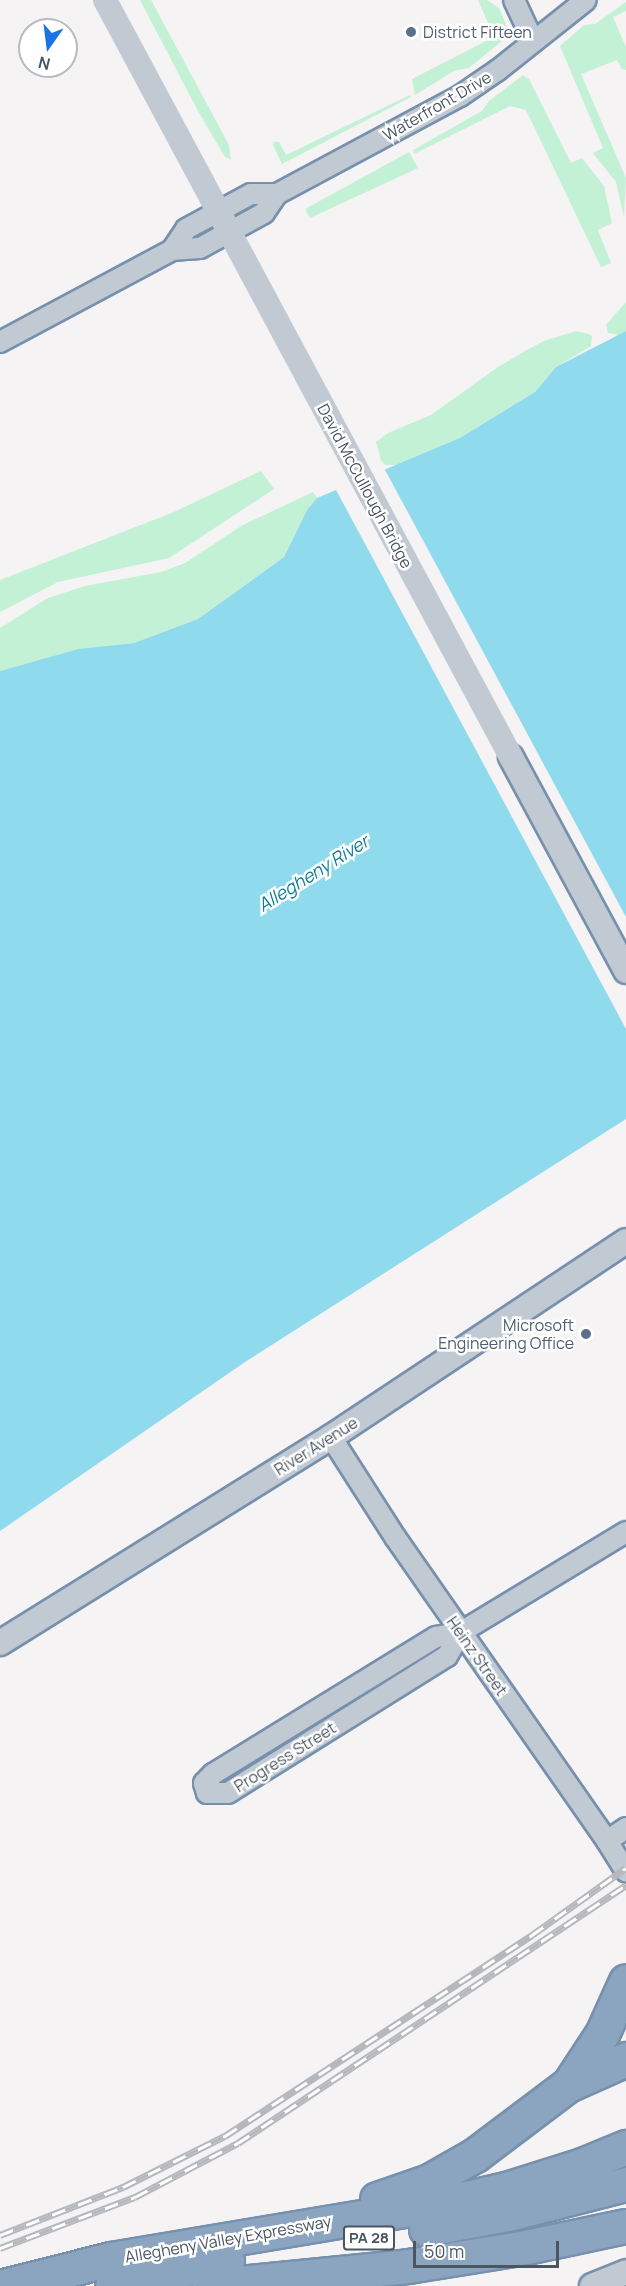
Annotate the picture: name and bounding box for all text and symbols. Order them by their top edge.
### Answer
north arrow [18,18,78,78]
place label: District Fifteen [423,22,532,42]
marker: District Fifteen [404,25,418,39]
text: N [36,51,52,76]
street label: Waterfront Drive [380,67,494,145]
street label: David McCullough Bridge [313,401,417,571]
water label: Allegheny River [254,830,372,916]
place label: Microsoft Engineering Office [438,1315,574,1353]
marker: Microsoft Engineering Office [579,1327,593,1341]
street label: River Avenue [271,1413,361,1479]
street label: Heinz Street [443,1613,511,1699]
street label: Progress Street [231,1718,339,1796]
street label: Allegheny Valley Expressway [123,2211,333,2267]
road number: PA 28 [342,2226,396,2250]
scale bar [416,2229,562,2267]
text: 50 m [424,2239,464,2263]

